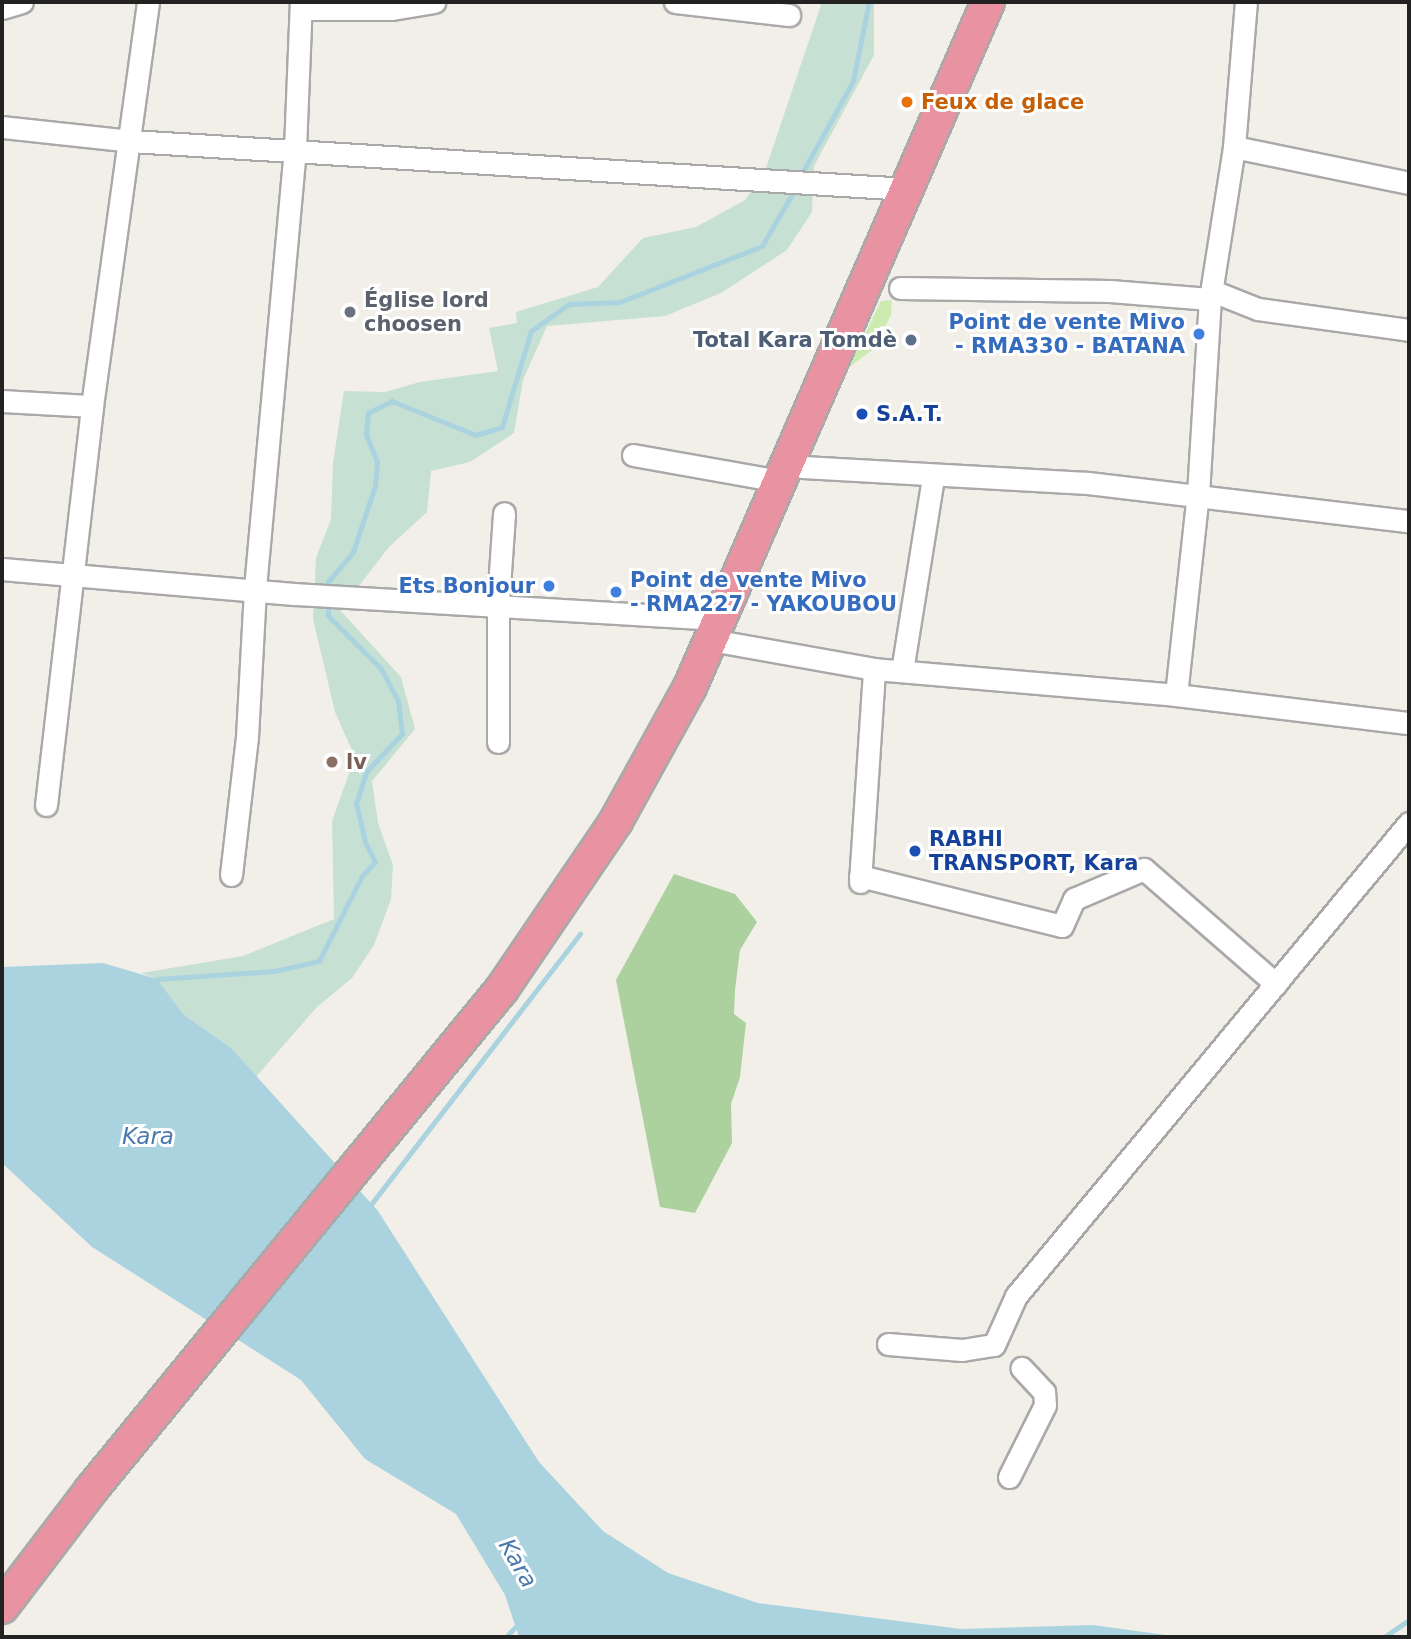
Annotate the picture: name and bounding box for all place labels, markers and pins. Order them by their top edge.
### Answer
place label: Feux de glace [921,89,1084,115]
marker: Feux de glace [899,94,915,110]
place label: Église lord choosen [364,287,489,337]
marker: Église lord choosen [342,304,358,320]
place label: Point de vente Mivo - RMA330 - BATANA [948,309,1185,359]
marker: Point de vente Mivo - RMA330 - BATANA [1191,326,1207,342]
place label: Total Kara Tomdè [693,327,897,353]
marker: Total Kara Tomdè [903,332,919,348]
place label: S.A.T. [876,401,943,427]
marker: S.A.T. [854,406,870,422]
place label: Point de vente Mivo - RMA227 - YAKOUBOU [630,567,897,617]
place label: Ets Bonjour [398,573,535,599]
marker: Ets Bonjour [541,578,557,594]
marker: Point de vente Mivo - RMA227 - YAKOUBOU [608,584,624,600]
place label: lv [346,749,367,775]
marker: lv [324,754,340,770]
place label: RABHI TRANSPORT, Kara [929,826,1139,876]
marker: RABHI TRANSPORT, Kara [907,843,923,859]

